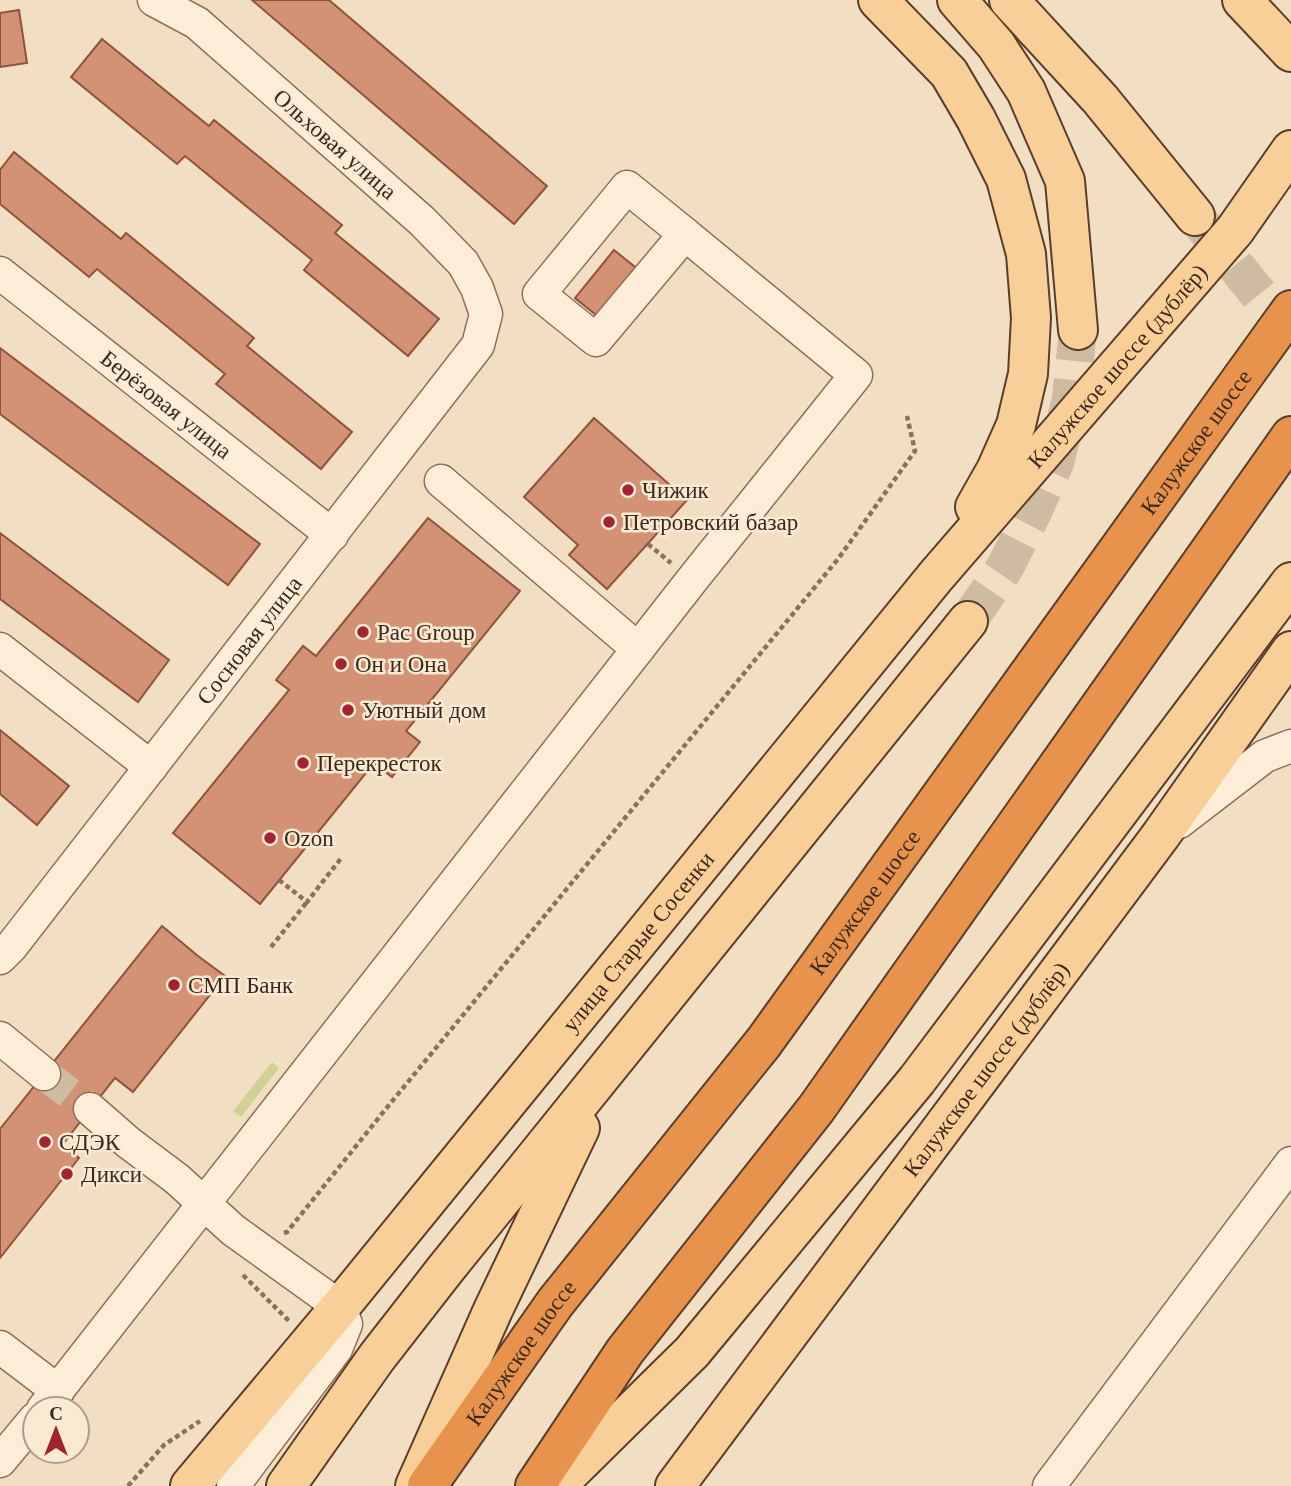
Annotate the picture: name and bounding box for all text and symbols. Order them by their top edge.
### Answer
street label: Ольховая улица [268,84,401,205]
street label: Калужское шоссе (дублёр) [1022,259,1214,473]
street label: Берёзовая улица [96,345,236,464]
street label: Калужское шоссе [1134,364,1258,520]
place label: Чижик [642,478,709,503]
marker: Чижик [620,482,636,498]
place label: Петровский базар [623,510,798,535]
marker: Петровский базар [601,514,617,530]
street label: Сосновая улица [192,571,307,709]
place label: Pac Group [377,620,475,645]
marker: Pac Group [355,624,371,640]
place label: Он и Она [355,652,447,677]
marker: Он и Она [333,656,349,672]
place label: Уютный дом [362,698,487,723]
marker: Уютный дом [340,702,356,718]
place label: Перекресток [317,751,442,776]
marker: Перекресток [295,755,311,771]
street label: Калужское шоссе [805,825,926,980]
place label: Ozon [284,826,334,851]
marker: Ozon [262,830,278,846]
street label: улица Старые Сосенки [558,847,719,1037]
street label: Калужское шоссе (дублёр) [898,958,1074,1182]
place label: СМП Банк [188,973,294,998]
marker: СМП Банк [166,977,182,993]
place label: СДЭК [59,1130,121,1155]
marker: СДЭК [37,1134,53,1150]
place label: Дикси [81,1162,142,1187]
marker: Дикси [59,1166,75,1182]
street label: Калужское шоссе [461,1275,581,1431]
north arrow [21,1395,91,1465]
text: С [49,1403,63,1424]

